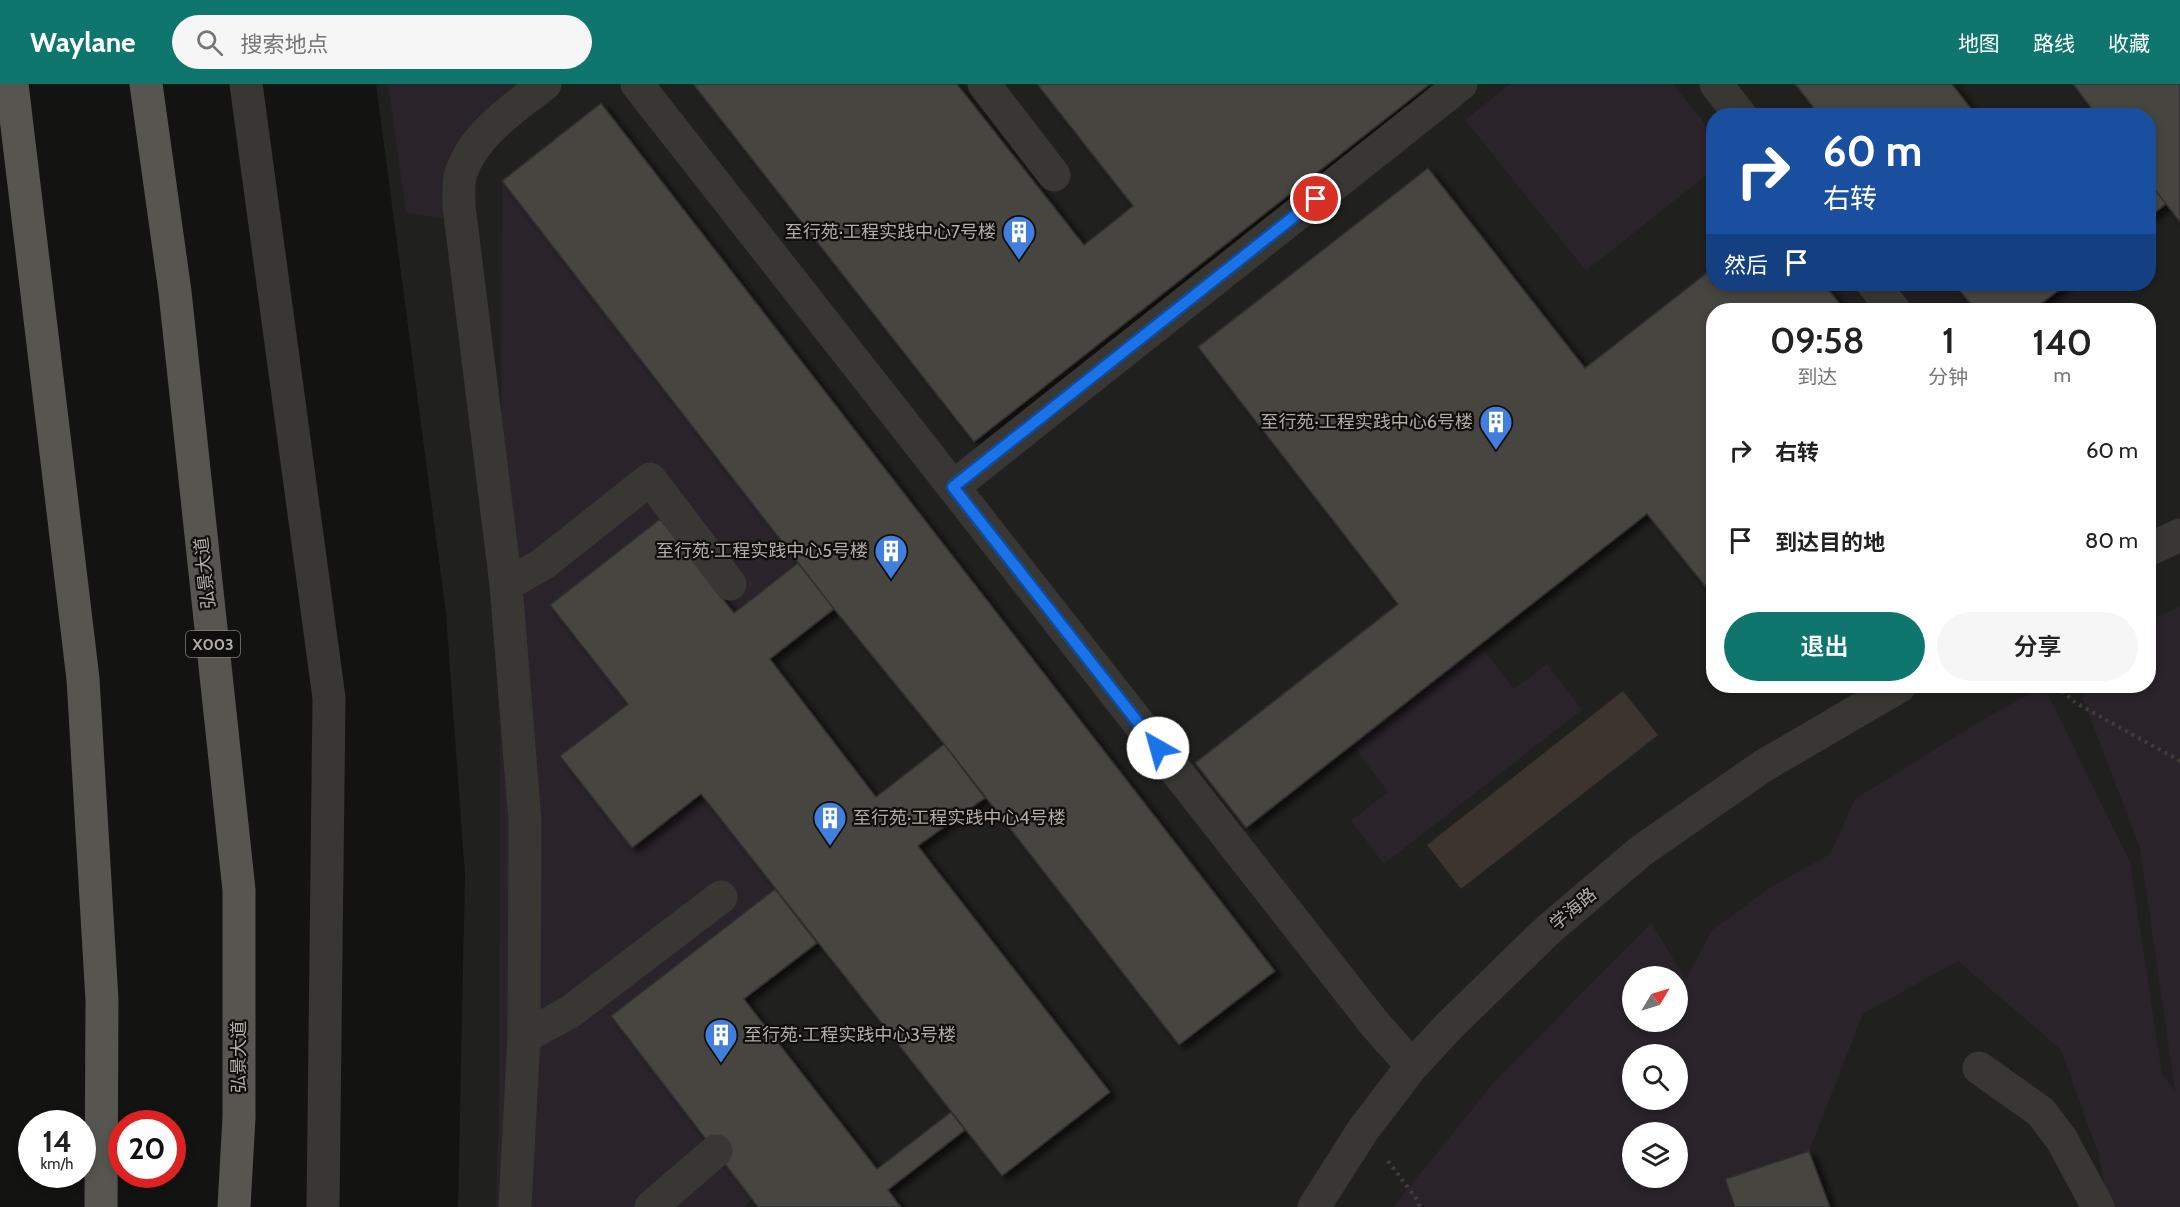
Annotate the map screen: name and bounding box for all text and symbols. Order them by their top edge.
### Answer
search box [172,15,592,69]
text: Waylane [30,25,136,59]
icon: search [193,26,226,59]
text: 搜索地点 [241,31,329,58]
text: 地图 [1958,31,2000,56]
text: 路线 [2033,31,2075,56]
text: 收藏 [2108,31,2150,56]
text: 60 m [1823,125,1922,177]
icon: right [1724,132,1802,210]
pin [1290,173,1341,224]
icon: arrive [1299,182,1332,215]
text: 右转 [1823,182,1877,215]
building icon: 至行苑·工程实践中心7号楼 [1001,214,1037,261]
place label: 至行苑·工程实践中心7号楼 [785,221,996,243]
icon: arrive [1780,246,1813,279]
text: 然后 [1724,252,1768,279]
text: 09:58 [1770,318,1864,362]
text: 1 [1942,318,1955,362]
text: 140 [2032,320,2092,364]
text: m [2053,363,2071,387]
text: 到达 [1797,365,1837,389]
text: 分钟 [1928,365,1968,389]
building icon: 至行苑·工程实践中心6号楼 [1478,404,1514,451]
place label: 至行苑·工程实践中心6号楼 [1260,411,1473,433]
icon: right [1724,434,1757,467]
text: 60 m [2086,437,2138,464]
text: 右转 [1775,439,1819,466]
icon: arrive [1724,524,1757,557]
text: 80 m [2085,527,2138,554]
text: 到达目的地 [1775,529,1885,556]
building icon: 至行苑·工程实践中心5号楼 [873,533,909,580]
street label: 弘景大道 [190,536,220,610]
place label: 至行苑·工程实践中心5号楼 [656,540,868,562]
button: 退出 [1724,612,1925,681]
button: 分享 [1937,612,2138,681]
road number: X003 [186,631,240,657]
position arrow [1126,716,1190,780]
building icon: 至行苑·工程实践中心4号楼 [812,800,848,847]
place label: 至行苑·工程实践中心4号楼 [853,807,1066,829]
street label: 学海路 [1545,883,1601,935]
north arrow [1622,966,1688,1032]
map controls [1622,966,1688,1188]
building icon: 至行苑·工程实践中心3号楼 [703,1017,739,1064]
street label: 弘景大道 [228,1021,250,1093]
place label: 至行苑·工程实践中心3号楼 [744,1024,956,1046]
button: search [1622,1044,1688,1110]
speed limit sign: 20 [108,1110,186,1188]
button: layers [1622,1122,1688,1188]
text: 14 [42,1123,72,1160]
text: km/h [41,1155,73,1173]

